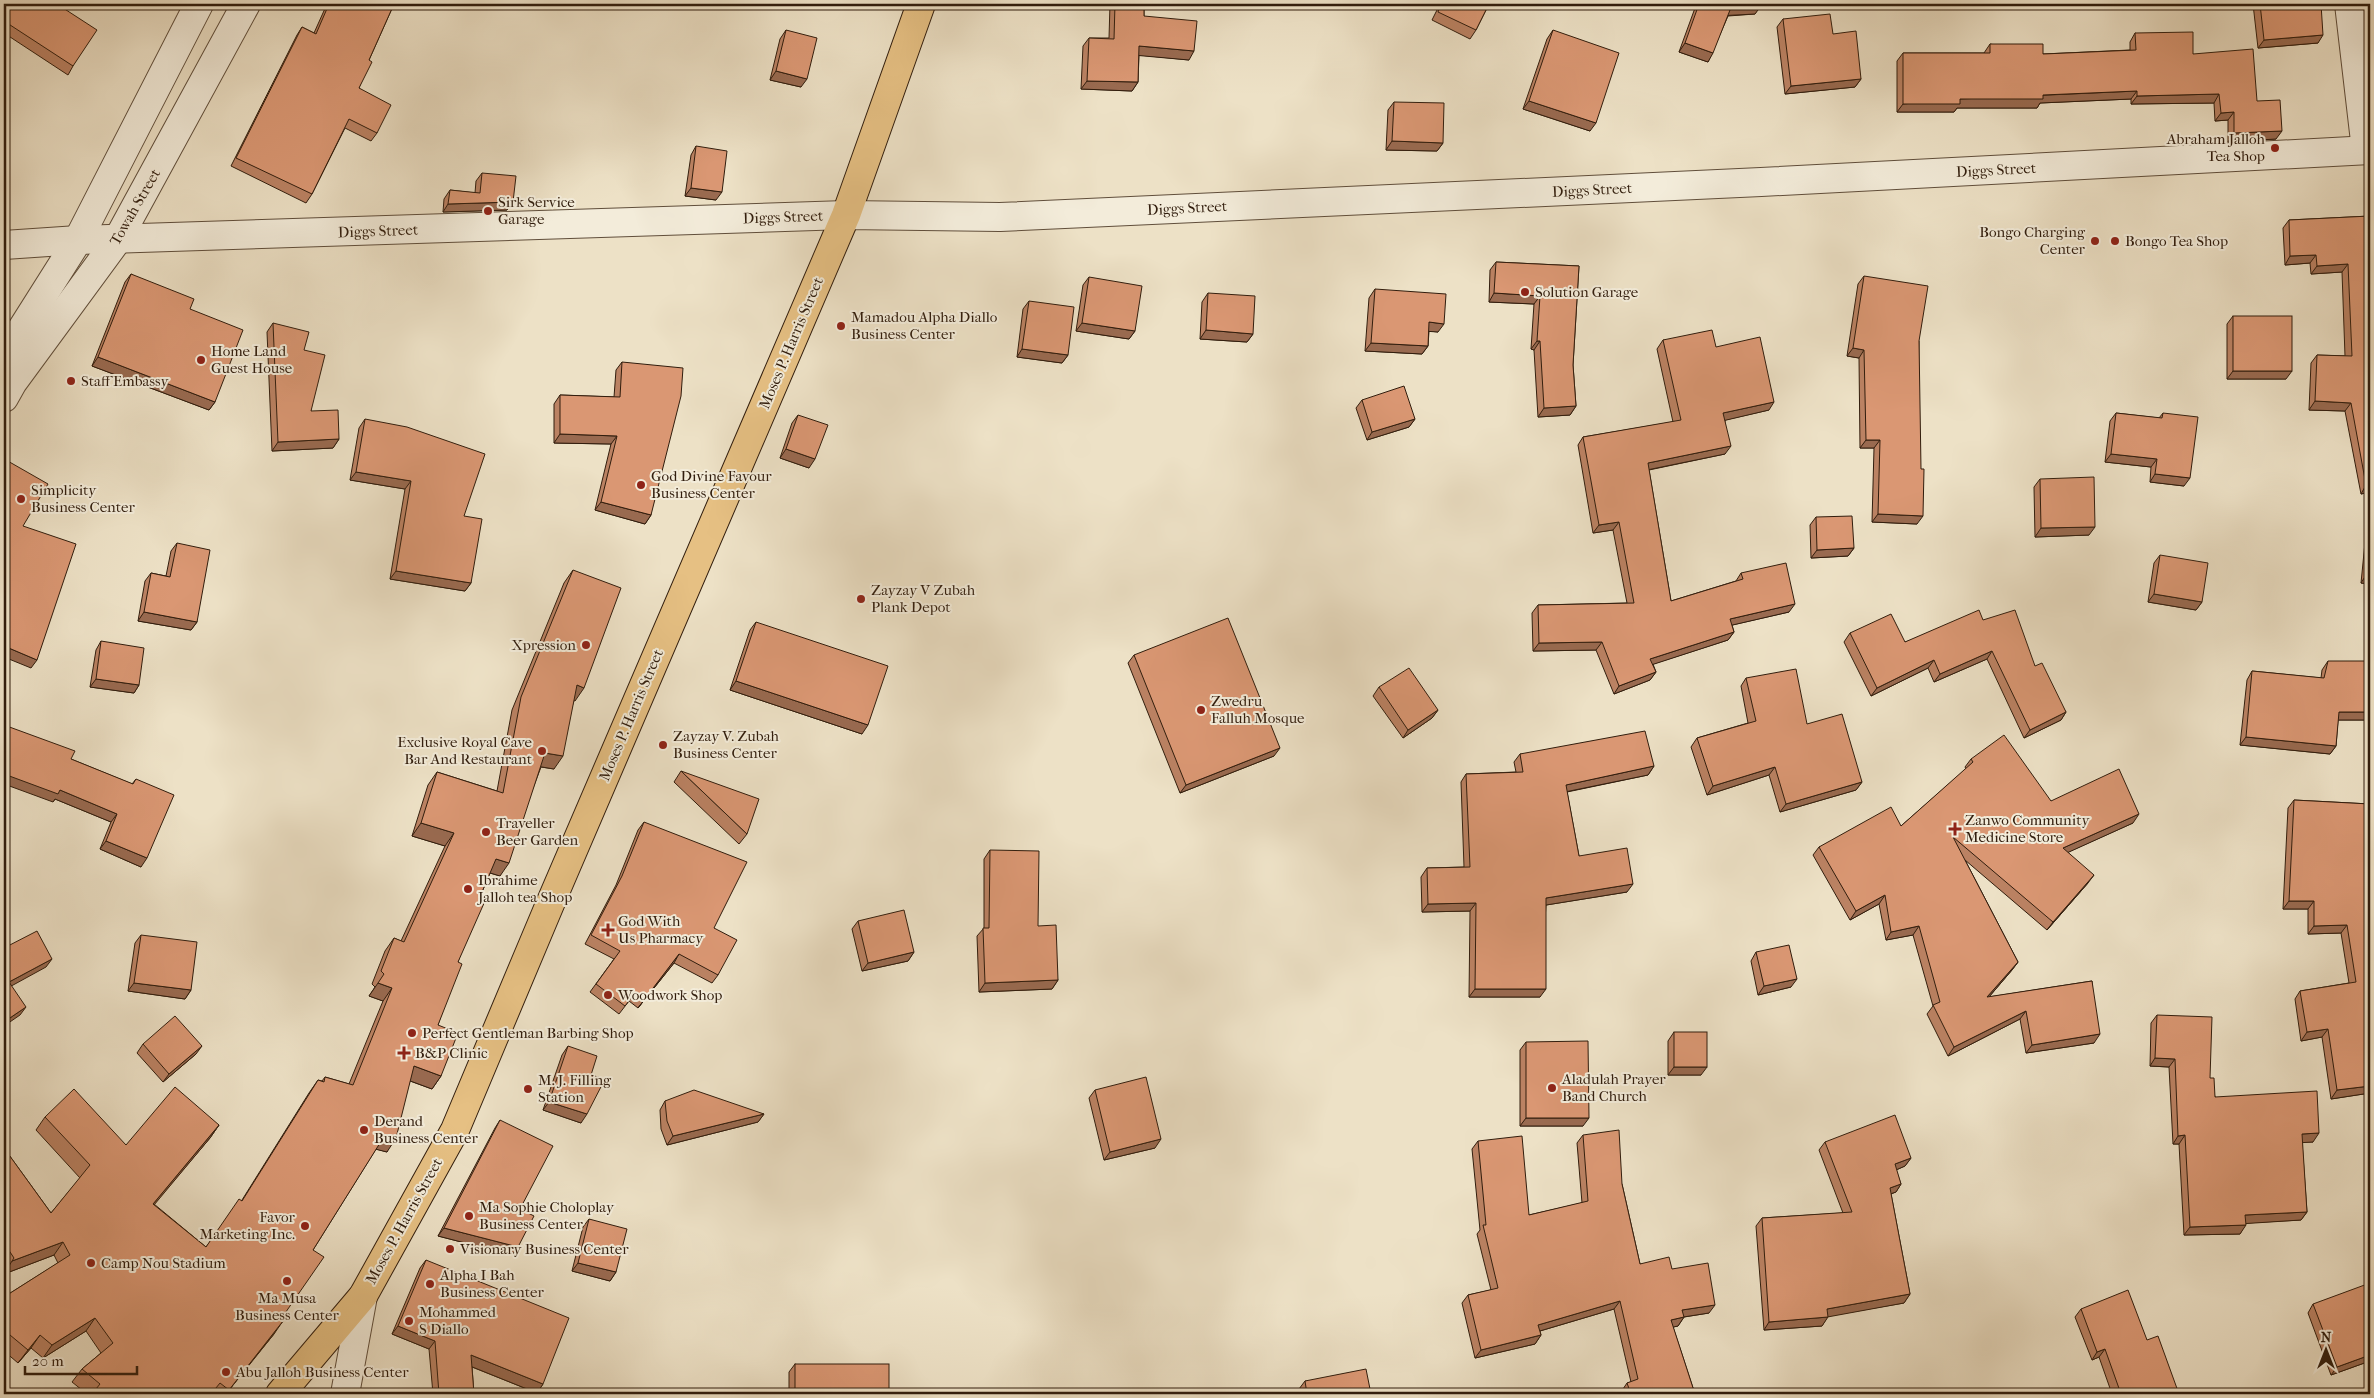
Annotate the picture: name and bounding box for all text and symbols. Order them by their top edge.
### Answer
place label: Abraham Jalloh Tea Shop [2166,130,2266,165]
marker: Abraham Jalloh Tea Shop [2269,142,2281,154]
street label: Diggs Street [1955,159,2037,181]
street label: Towah Street [106,165,164,248]
street label: Diggs Street [1551,179,1633,201]
place label: Sirk Service Garage [498,193,575,228]
street label: Diggs Street [1146,197,1228,219]
marker: Sirk Service Garage [482,205,494,217]
street label: Diggs Street [743,207,824,227]
street label: Diggs Street [338,221,419,241]
place label: Bongo Charging Center [1979,223,2086,258]
place label: Bongo Tea Shop [2125,232,2228,250]
marker: Bongo Charging Center [2089,235,2101,247]
marker: Bongo Tea Shop [2109,235,2121,247]
street label: Moses P. Harris Street [755,274,827,412]
place label: Solution Garage [1535,283,1639,301]
marker: Solution Garage [1519,286,1531,298]
place label: Mamadou Alpha Diallo Business Center [851,308,998,343]
marker: Mamadou Alpha Diallo Business Center [835,320,847,332]
place label: Home Land Guest House [211,342,293,377]
marker: Home Land Guest House [195,354,207,366]
place label: Staff Embassy [81,372,169,390]
marker: Staff Embassy [65,375,77,387]
place label: God Divine Favour Business Center [651,467,772,502]
marker: God Divine Favour Business Center [635,479,647,491]
place label: Simplicity Business Center [31,481,135,516]
marker: Simplicity Business Center [15,493,27,505]
place label: Zayzay V Zubah Plank Depot [871,581,976,616]
marker: Zayzay V Zubah Plank Depot [855,593,867,605]
place label: Xpression [511,636,576,654]
marker: Xpression [580,639,592,651]
street label: Moses P. Harris Street [595,646,667,784]
place label: Zwedru Falluh Mosque [1211,692,1305,727]
marker: Zwedru Falluh Mosque [1195,704,1207,716]
place label: Zayzay V. Zubah Business Center [673,727,780,762]
place label: Exclusive Royal Cave Bar And Restaurant [397,733,533,768]
marker: Zayzay V. Zubah Business Center [657,739,669,751]
marker: Exclusive Royal Cave Bar And Restaurant [536,745,548,757]
place label: Zanwo Community Medicine Store [1965,811,2090,846]
place label: Traveller Beer Garden [496,814,579,849]
marker: Zanwo Community Medicine Store [1949,823,1961,835]
marker: Traveller Beer Garden [480,826,492,838]
place label: Ibrahime Jalloh tea Shop [477,871,572,906]
marker: Ibrahime Jalloh tea Shop [462,883,474,895]
place label: God With Us Pharmacy [618,912,704,947]
marker: God With Us Pharmacy [602,924,614,936]
place label: Woodwork Shop [617,986,722,1004]
marker: Woodwork Shop [602,989,614,1001]
place label: Perfect Gentleman Barbing Shop [422,1024,634,1042]
marker: Perfect Gentleman Barbing Shop [406,1027,418,1039]
place label: B&P Clinic [415,1044,488,1062]
marker: B&P Clinic [397,1046,411,1060]
place label: Aladulah Prayer Band Church [1561,1070,1666,1105]
place label: M. J. Filling Station [538,1071,612,1106]
marker: Aladulah Prayer Band Church [1546,1082,1558,1094]
marker: M. J. Filling Station [522,1083,534,1095]
place label: Derand Business Center [374,1112,478,1147]
marker: Derand Business Center [358,1124,370,1136]
street label: Moses P. Harris Street [362,1154,446,1287]
place label: Ma Sophie Choloplay Business Center [479,1198,615,1233]
place label: Favor Marketing Inc. [199,1208,296,1243]
marker: Ma Sophie Choloplay Business Center [463,1210,475,1222]
marker: Favor Marketing Inc. [299,1220,311,1232]
place label: Visionary Business Center [459,1240,629,1258]
marker: Visionary Business Center [444,1243,456,1255]
place label: Camp Nou Stadium [101,1254,226,1272]
marker: Camp Nou Stadium [85,1257,97,1269]
place label: Alpha I Bah Business Center [439,1266,544,1301]
marker: Ma Musa Business Center [281,1275,293,1287]
marker: Alpha I Bah Business Center [424,1278,436,1290]
place label: Ma Musa Business Center [235,1289,340,1324]
place label: Mohammed S Diallo [419,1303,497,1338]
marker: Mohammed S Diallo [403,1315,415,1327]
north arrow [2302,1326,2352,1376]
text: N [2321,1329,2332,1346]
scale bar [25,1343,138,1375]
text: 20 m [32,1352,64,1370]
place label: Abu Jalloh Business Center [235,1363,409,1381]
marker: Abu Jalloh Business Center [220,1366,232,1378]

